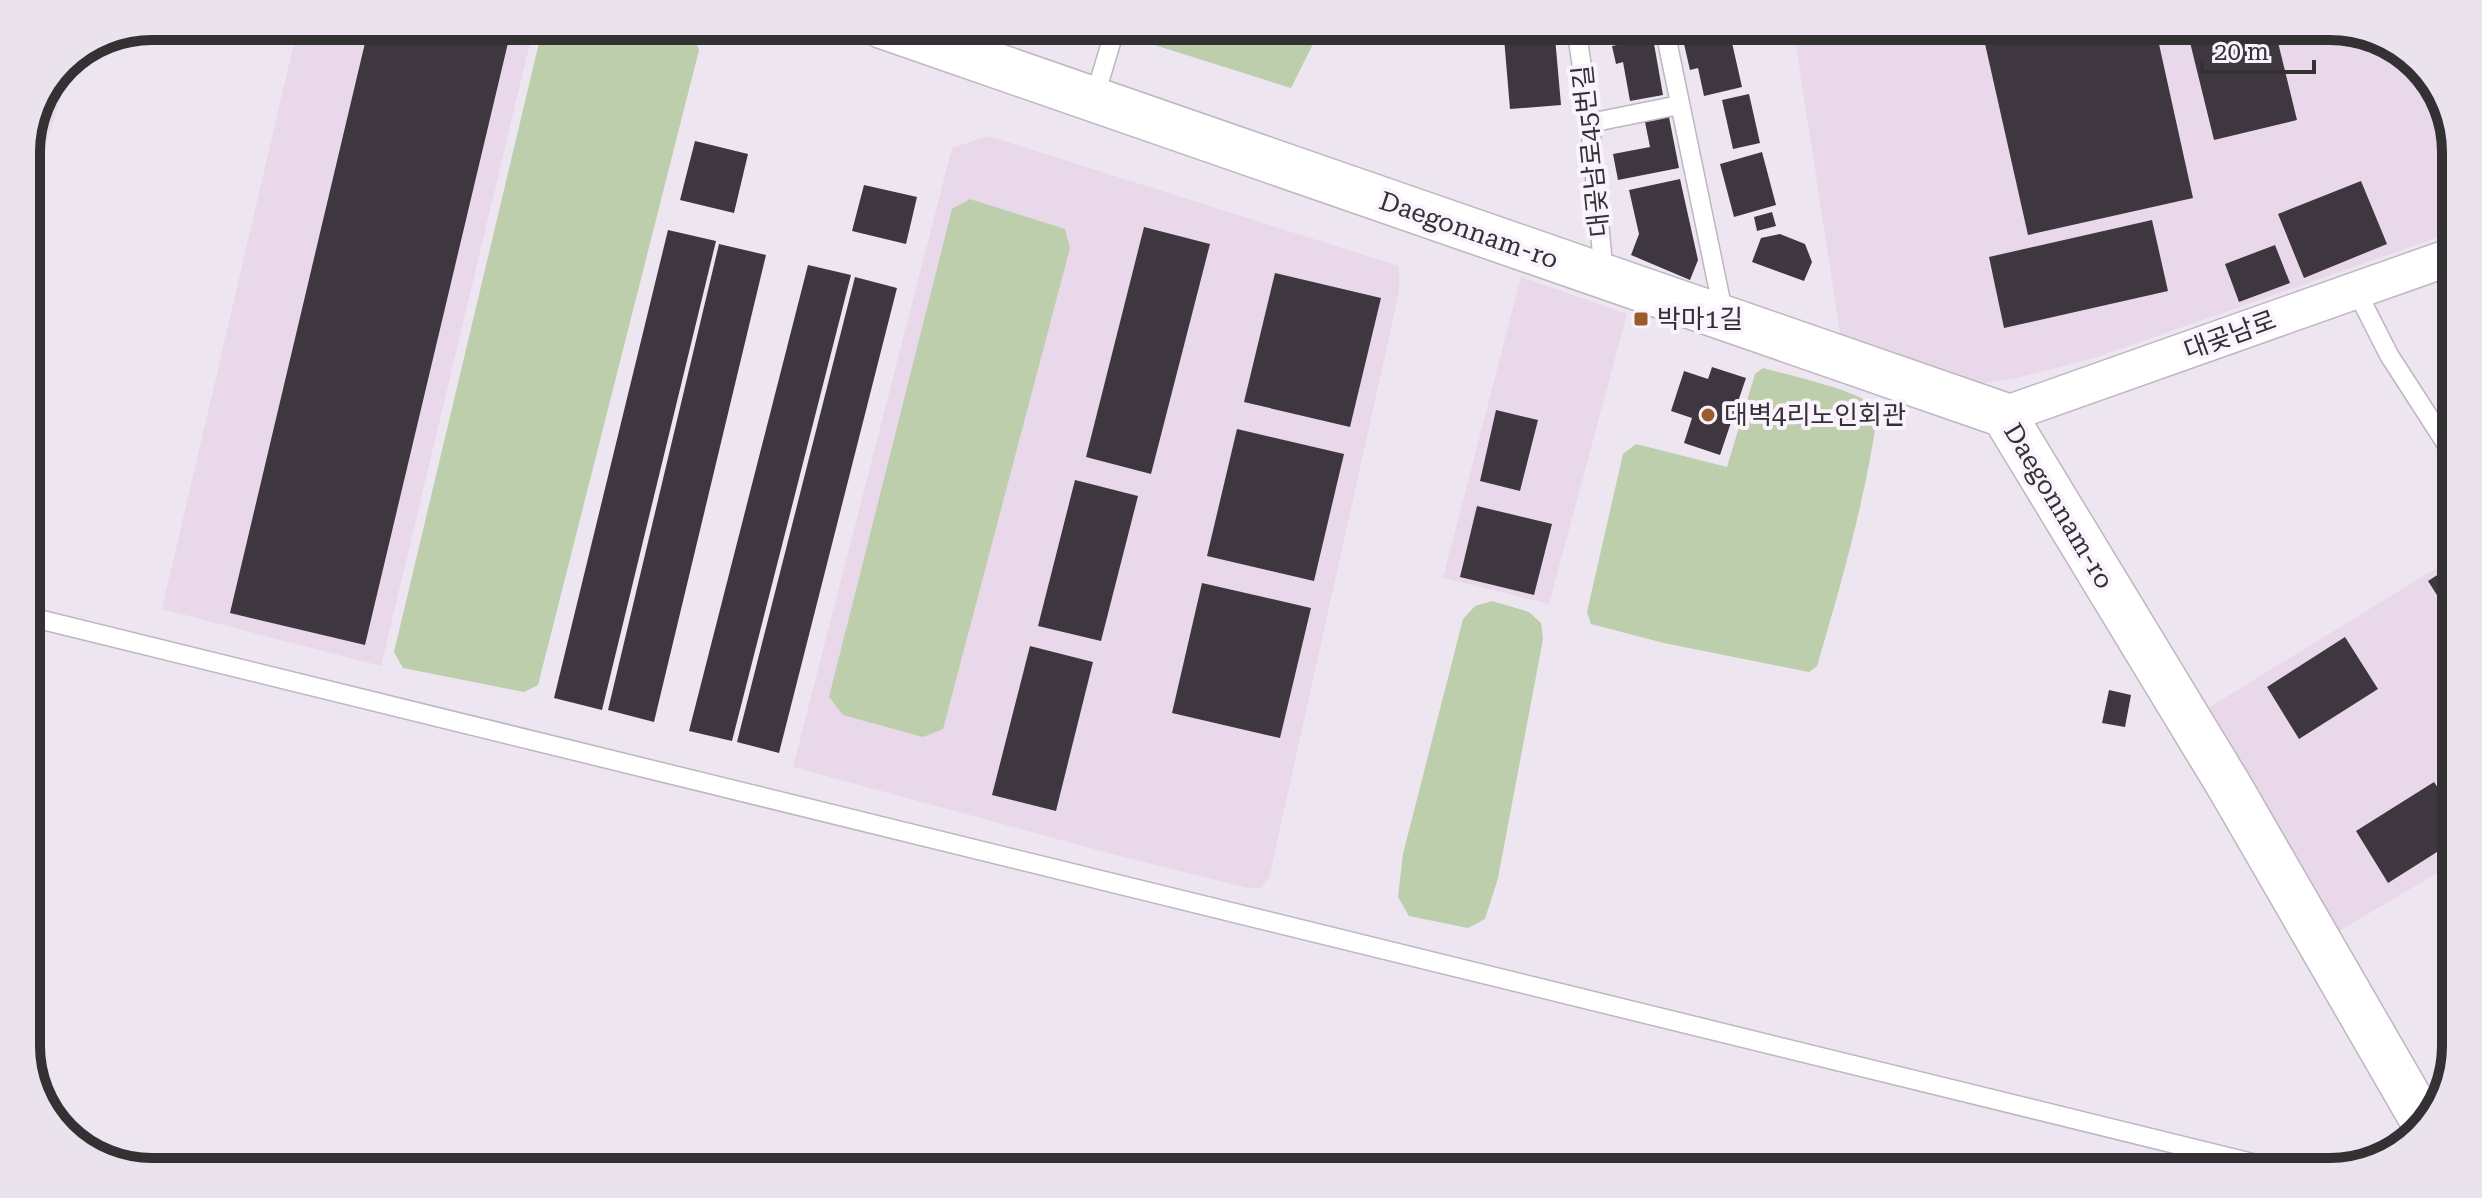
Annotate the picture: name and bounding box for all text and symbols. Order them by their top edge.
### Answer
scale bar [2202,24,2314,74]
text: 20 m [2214,38,2269,66]
street label: 대곶남로45번길 [1567,64,1615,238]
street label: Daegonnam-ro [1376,185,1562,275]
place label: 박마1길 [1657,304,1743,334]
street label: 대곶남로 [2180,305,2280,365]
marker: 박마1길 [1632,310,1650,328]
place label: 대벽4리노인회관 [1724,400,1906,430]
marker: 대벽4리노인회관 [1699,406,1717,424]
street label: Daegonnam-ro [1998,418,2120,594]

